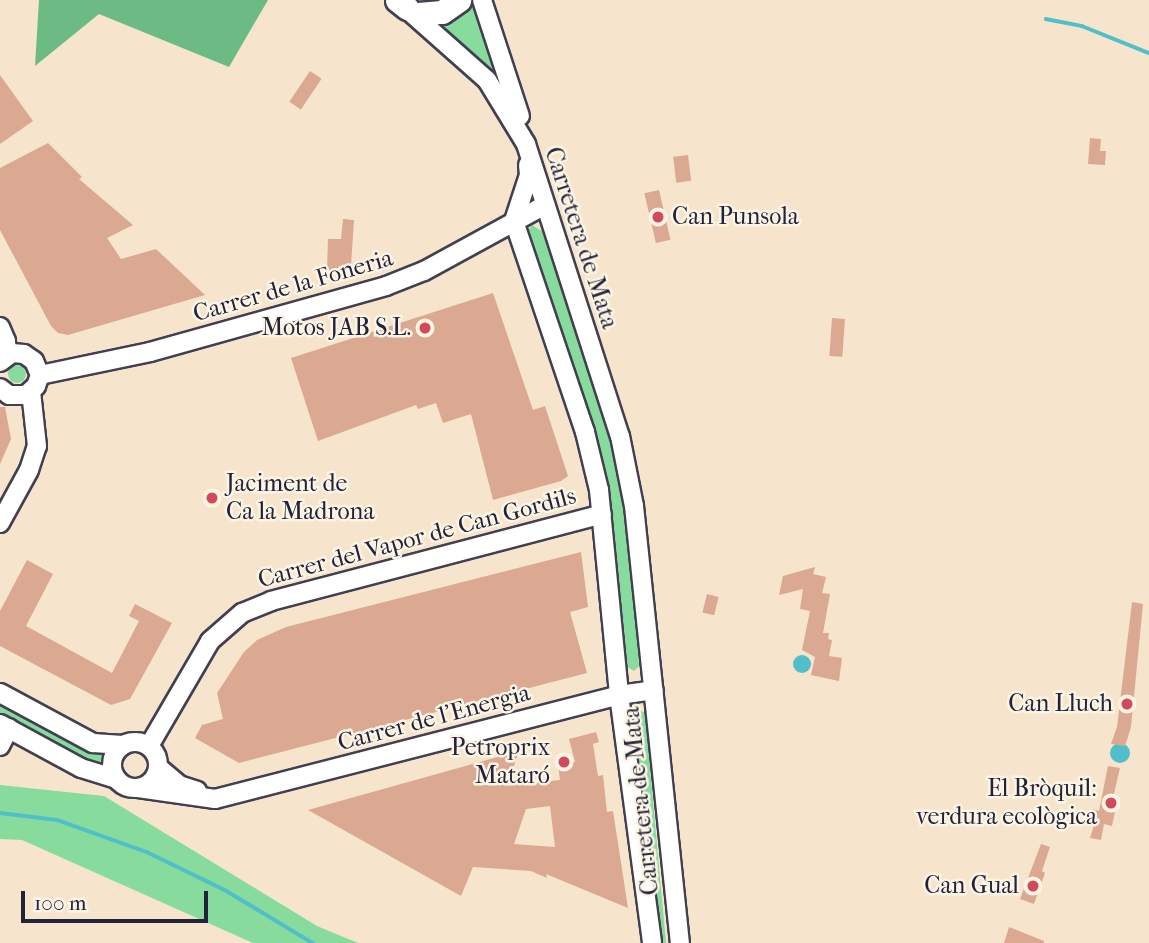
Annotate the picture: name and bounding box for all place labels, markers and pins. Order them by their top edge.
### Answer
place label: Can Punsola [672,203,799,231]
marker: Can Punsola [650,209,666,225]
place label: Motos JAB S.L. [261,314,411,342]
marker: Motos JAB S.L. [417,320,433,336]
place label: Jaciment de Ca la Madrona [226,470,375,526]
marker: Jaciment de Ca la Madrona [204,490,220,506]
place label: Can Lluch [1008,690,1113,718]
marker: Can Lluch [1119,696,1135,712]
place label: Petroprix Mataró [451,734,550,790]
marker: Petroprix Mataró [556,754,572,770]
place label: El Bròquil: verdura ecològica [916,775,1097,831]
marker: El Bròquil: verdura ecològica [1103,795,1119,811]
place label: Can Gual [924,872,1019,900]
marker: Can Gual [1025,878,1041,894]

